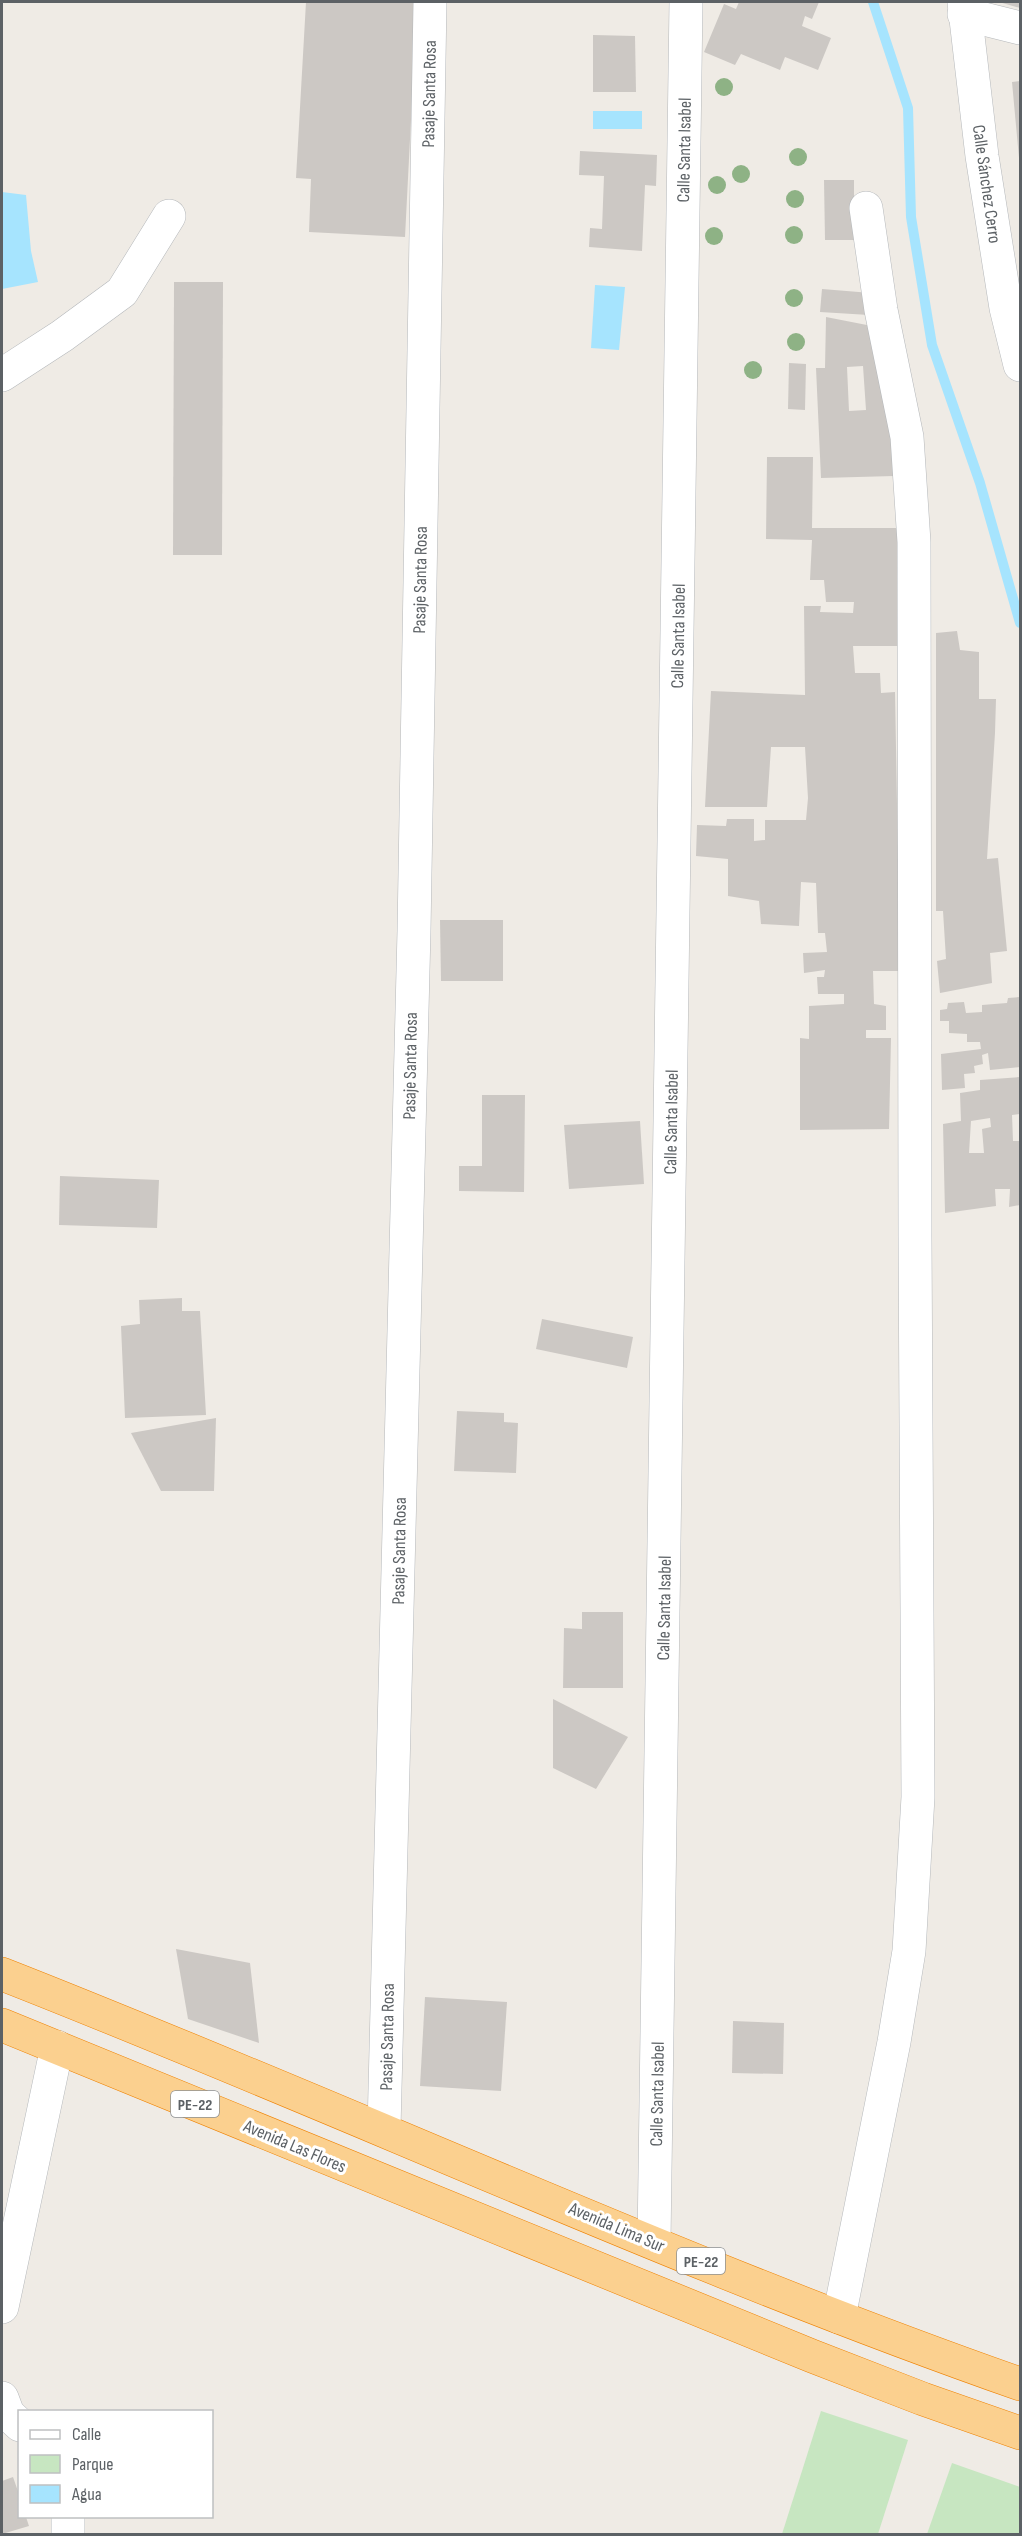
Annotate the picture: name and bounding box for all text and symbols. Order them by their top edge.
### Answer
street label: Pasaje Santa Rosa [418,40,441,148]
street label: Calle Santa Isabel [673,97,696,203]
street label: Calle Sánchez Cerro [968,124,1005,245]
street label: Pasaje Santa Rosa [409,526,432,634]
street label: Calle Santa Isabel [667,583,690,689]
street label: Pasaje Santa Rosa [399,1012,422,1120]
street label: Calle Santa Isabel [660,1069,683,1175]
street label: Pasaje Santa Rosa [388,1497,411,1605]
street label: Calle Santa Isabel [653,1555,676,1661]
street label: Pasaje Santa Rosa [376,1983,399,2091]
street label: Calle Santa Isabel [646,2041,669,2147]
road number: PE-22 [171,2091,219,2117]
street label: Avenida Las Flores [240,2115,349,2177]
street label: Avenida Lima Sur [565,2198,668,2257]
road number: PE-22 [677,2248,725,2274]
legend [18,2410,213,2518]
text: Calle [72,2424,101,2445]
text: Parque [72,2454,113,2475]
text: Agua [71,2484,102,2505]

